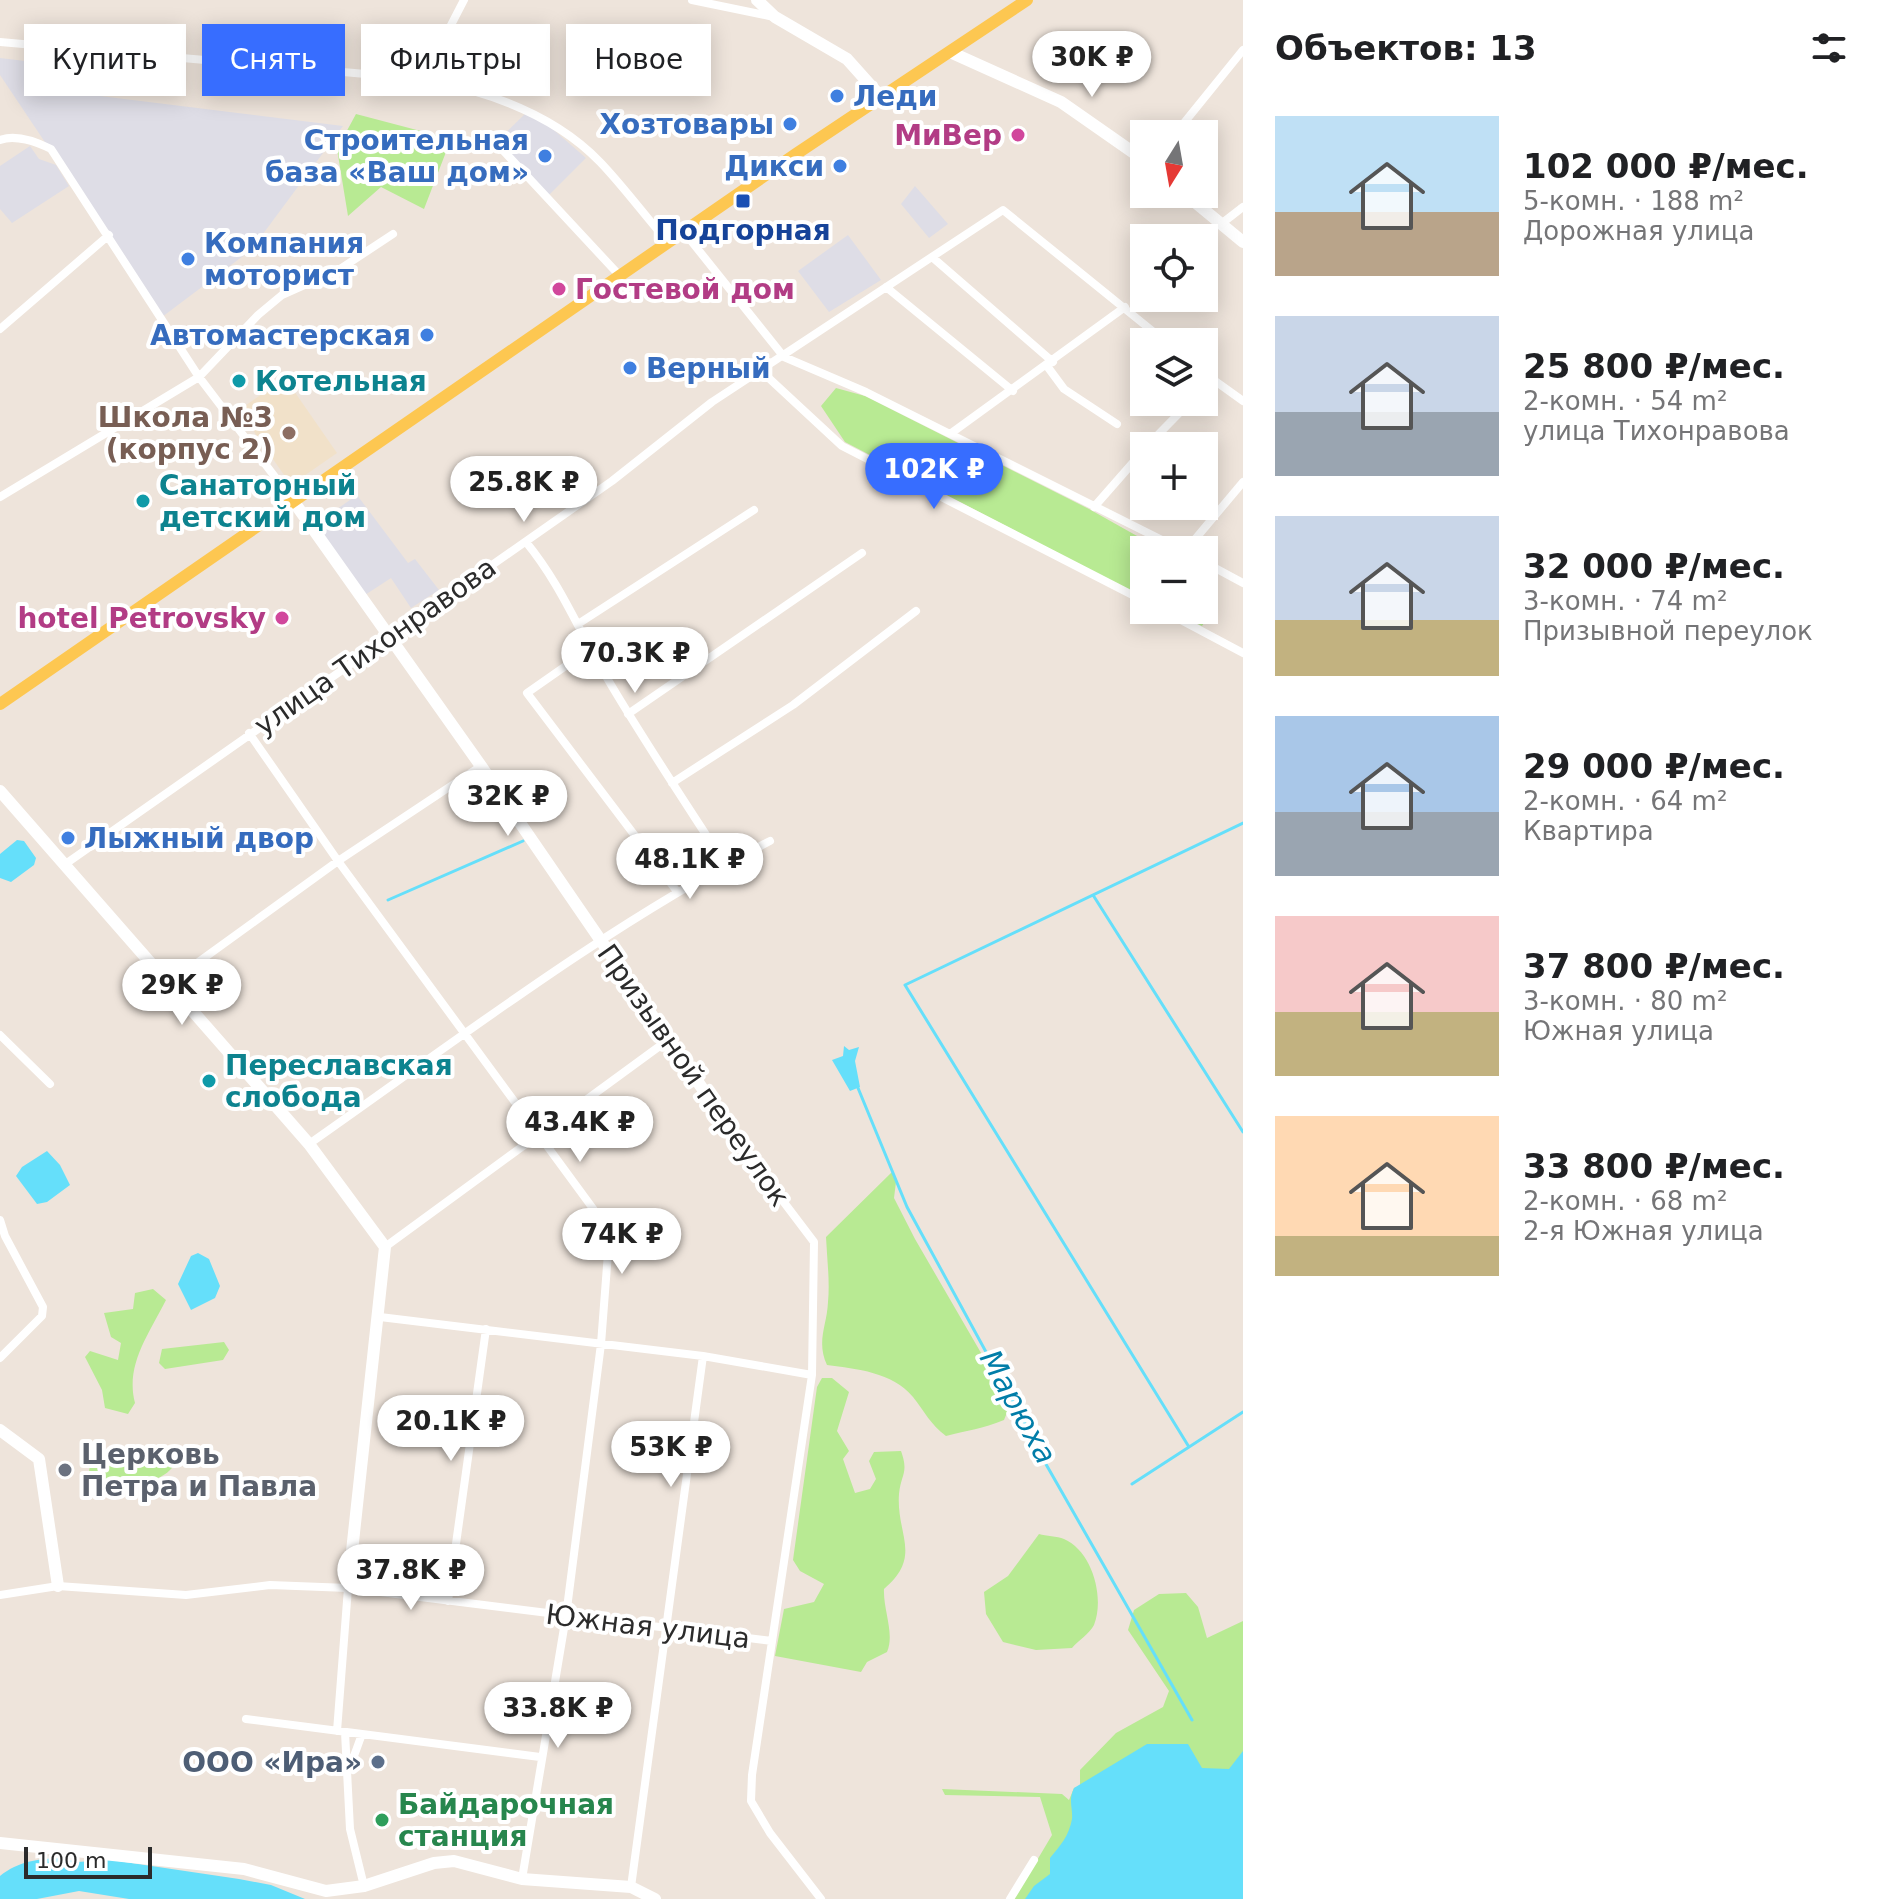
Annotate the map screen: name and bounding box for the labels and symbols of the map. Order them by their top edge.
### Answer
pin: 30K ₽ [1036,31,1148,99]
place label: Леди [853,80,937,113]
marker: Леди [828,87,846,105]
place label: Хозтовары [599,108,774,141]
marker: Хозтовары [781,115,799,133]
place label: МиВер [894,119,1002,152]
north arrow [1130,120,1218,208]
place label: Строительная база «Ваш дом» [265,124,529,189]
marker: МиВер [1009,126,1027,144]
marker: Строительная база «Ваш дом» [536,147,554,165]
place label: Дикси [724,150,824,183]
marker: Дикси [831,157,849,175]
marker: Подгорная [734,192,752,210]
place label: Подгорная [655,214,831,247]
place label: Компания моторист [204,227,364,292]
marker: Компания моторист [179,250,197,268]
place label: Гостевой дом [575,273,795,306]
marker: Гостевой дом [550,280,568,298]
place label: Автомастерская [150,319,411,352]
marker: Автомастерская [418,326,436,344]
place label: Верный [646,352,771,385]
marker: Верный [621,359,639,377]
place label: Котельная [255,365,427,398]
marker: Котельная [230,372,248,390]
place label: Школа №3 (корпус 2) [98,401,273,466]
marker: Школа №3 (корпус 2) [280,424,298,442]
pin: 102K ₽ [869,443,999,511]
pin: 25.8K ₽ [450,456,598,524]
place label: Санаторный детский дом [159,469,366,534]
marker: Санаторный детский дом [134,492,152,510]
street label: улица Тихонравова [248,550,502,742]
place label: hotel Petrovsky [17,602,266,635]
marker: hotel Petrovsky [273,609,291,627]
pin: 70.3K ₽ [561,627,709,695]
pin: 32K ₽ [452,770,564,838]
place label: Лыжный двор [84,822,314,855]
marker: Лыжный двор [59,829,77,847]
pin: 48.1K ₽ [616,833,764,901]
street label: Призывной переулок [591,938,797,1213]
pin: 29K ₽ [126,959,238,1027]
place label: Переславская слобода [225,1049,453,1114]
marker: Переславская слобода [200,1072,218,1090]
pin: 43.4K ₽ [506,1096,654,1164]
pin: 74K ₽ [566,1208,678,1276]
water label: Марюха [973,1344,1064,1470]
pin: 20.1K ₽ [377,1395,525,1463]
pin: 53K ₽ [615,1421,727,1489]
place label: Церковь Петра и Павла [81,1438,317,1503]
marker: Церковь Петра и Павла [56,1461,74,1479]
pin: 37.8K ₽ [337,1544,485,1612]
street label: Южная улица [544,1598,752,1655]
pin: 33.8K ₽ [484,1682,632,1750]
place label: ООО «Ира» [182,1746,362,1779]
marker: ООО «Ира» [369,1753,387,1771]
place label: Байдарочная станция [398,1788,614,1853]
marker: Байдарочная станция [373,1811,391,1829]
scale bar [24,1843,152,1879]

